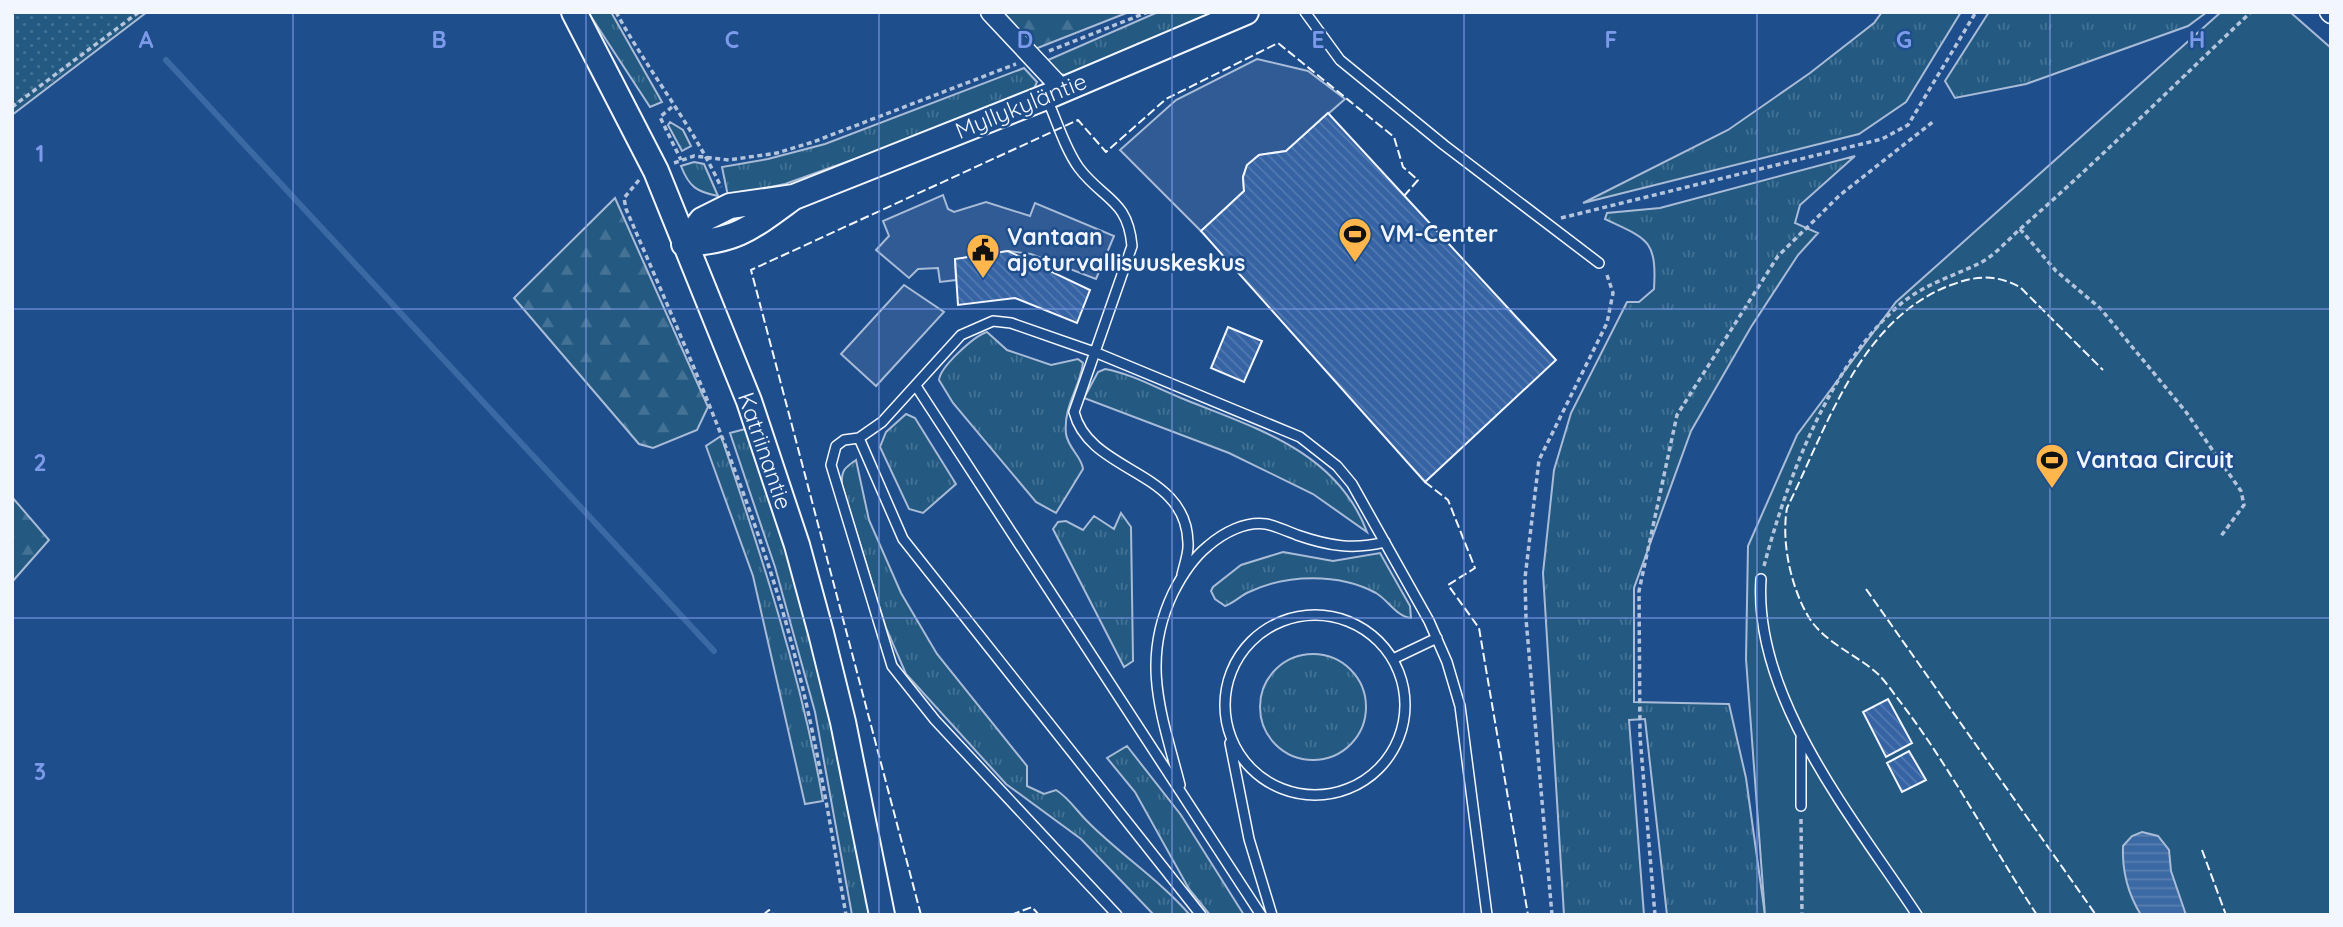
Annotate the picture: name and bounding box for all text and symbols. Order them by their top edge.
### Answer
text: A [139,25,154,54]
text: B [431,25,447,54]
text: C [725,25,739,54]
text: D [1017,25,1033,54]
text: E [1311,25,1325,54]
text: F [1605,25,1617,54]
text: G [1896,25,1912,54]
text: H [2189,25,2205,54]
street label: Myllykyläntie [951,66,1091,145]
text: 1 [36,139,44,168]
sports icon: VM-Center [1336,215,1374,264]
place label: VM-Center [1380,219,1498,248]
place label: Vantaan ajoturvallisuuskeskus [1007,222,1245,277]
public building icon: Vantaan ajoturvallisuuskeskus [964,231,1002,280]
street label: Katriinantie [732,388,799,513]
sports icon: Vantaa Circuit [2033,441,2071,490]
place label: Vantaa Circuit [2076,445,2234,474]
text: 2 [33,448,47,477]
text: 3 [34,757,46,786]

